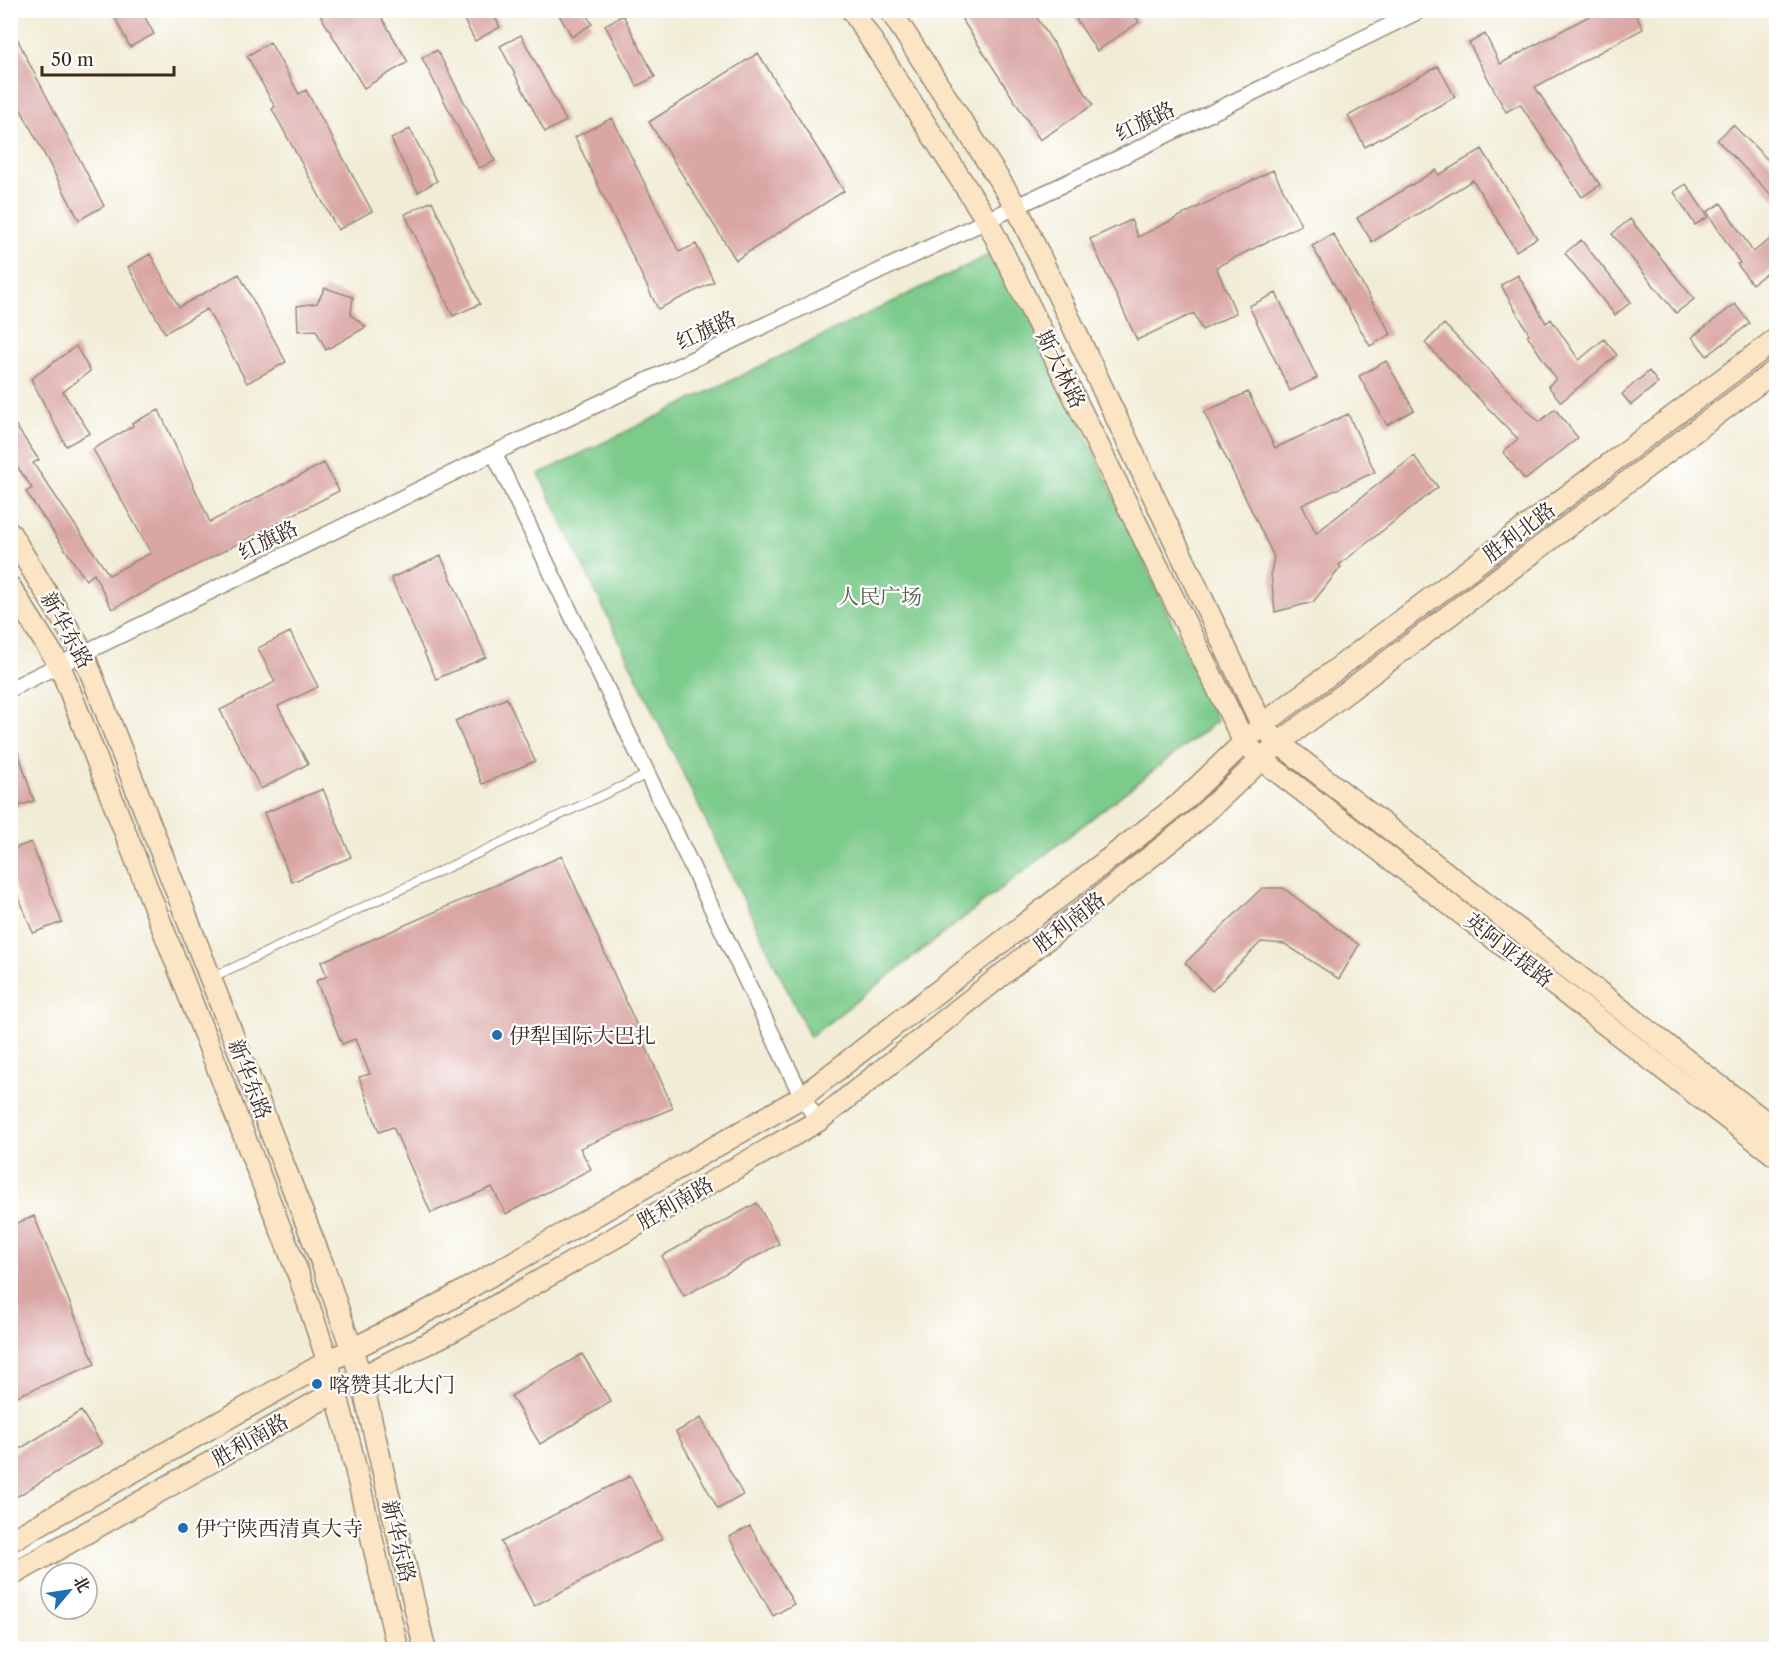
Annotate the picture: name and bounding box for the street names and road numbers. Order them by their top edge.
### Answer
street label: 红旗路 [1111,96,1179,146]
street label: 红旗路 [672,305,740,355]
street label: 斯大林路 [1031,326,1091,412]
street label: 胜利北路 [1478,497,1560,567]
street label: 红旗路 [234,515,302,565]
street label: 新华东路 [36,587,98,673]
street label: 胜利南路 [1028,886,1110,958]
street label: 英阿亚提路 [1460,908,1558,992]
street label: 新华东路 [223,1035,277,1123]
street label: 胜利南路 [632,1171,718,1235]
street label: 胜利南路 [207,1408,293,1472]
street label: 新华东路 [377,1497,421,1585]

